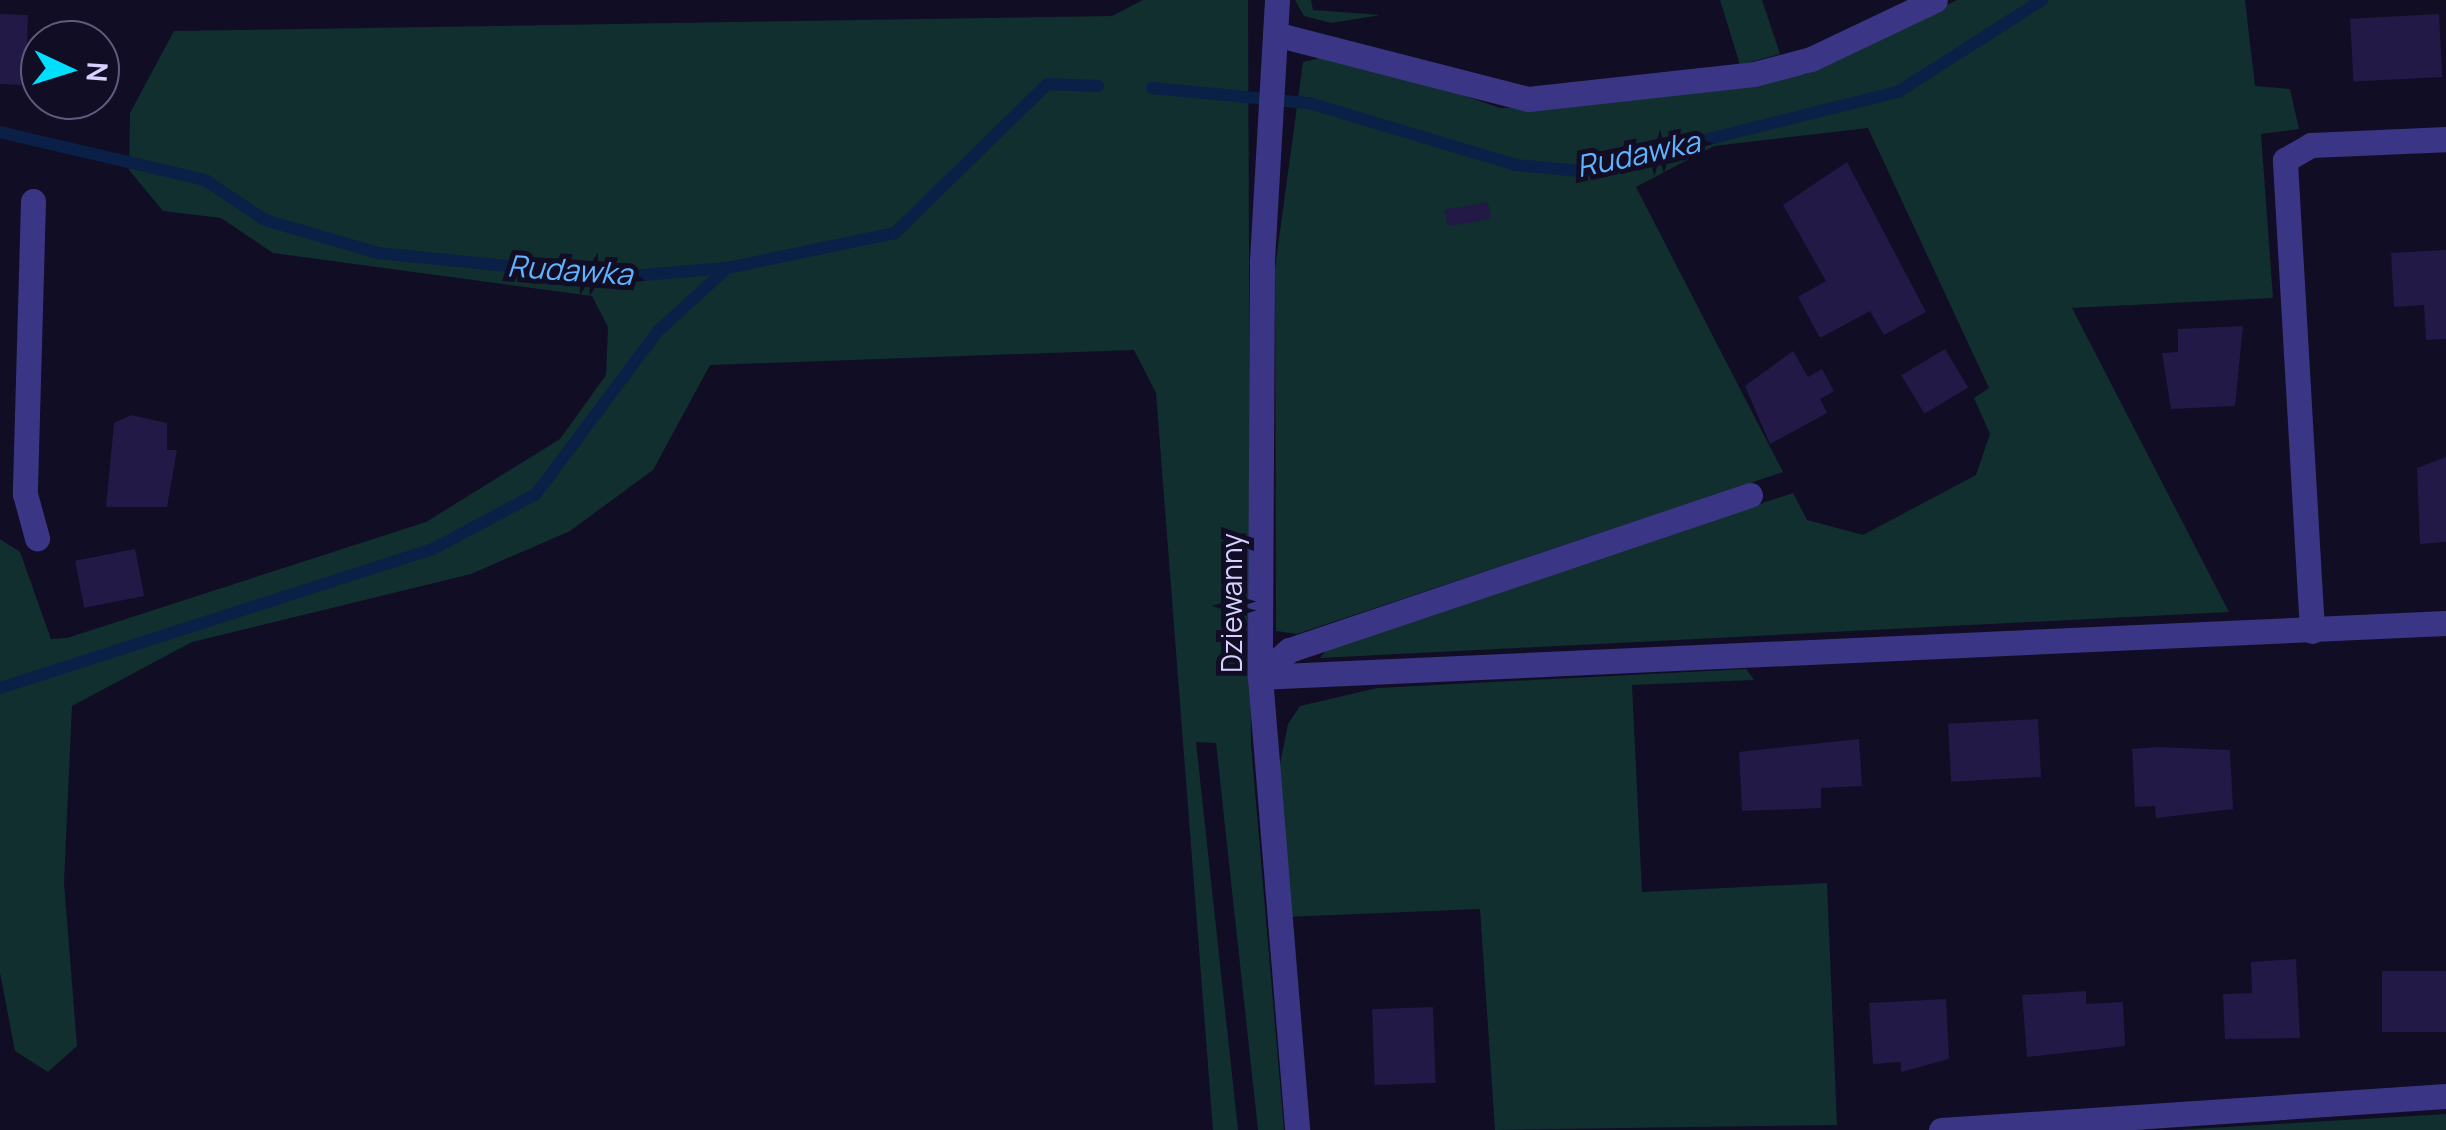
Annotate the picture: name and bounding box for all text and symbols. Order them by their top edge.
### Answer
north arrow [20,20,120,120]
text: N [78,61,118,83]
water label: Rudawka [1573,123,1703,185]
water label: Rudawka [506,248,634,292]
street label: Dziewanny [1214,533,1248,673]

